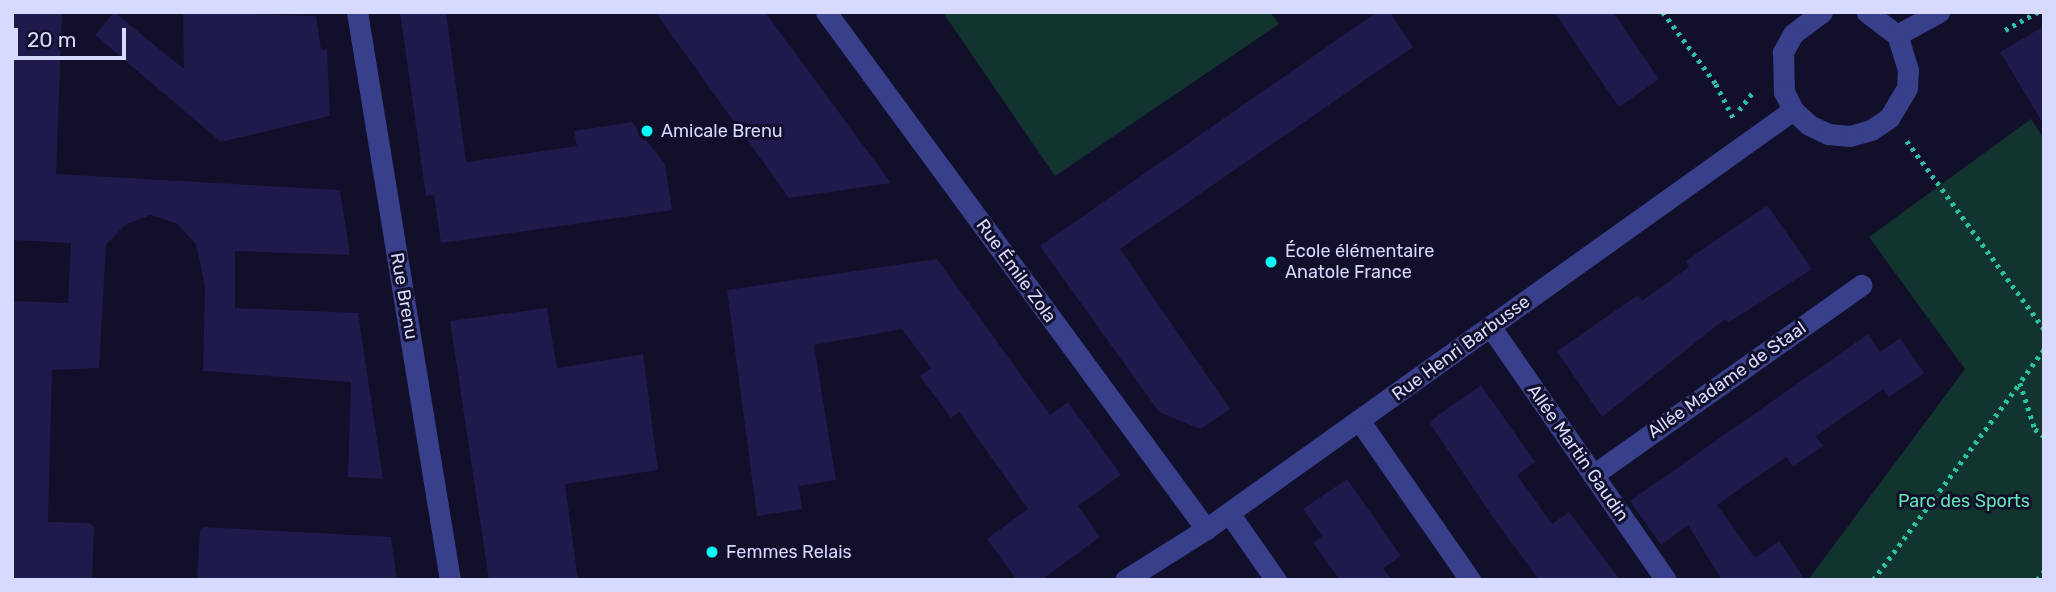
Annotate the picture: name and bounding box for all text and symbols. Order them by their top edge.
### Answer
scale bar [18,14,130,58]
text: 20 m [27,27,76,52]
place label: Amicale Brenu [661,120,783,142]
marker: Amicale Brenu [639,123,655,139]
street label: Rue Émile Zola [971,215,1061,327]
place label: École élémentaire Anatole France [1285,241,1434,284]
street label: Rue Brenu [386,251,422,341]
marker: École élémentaire Anatole France [1263,254,1279,270]
street label: Rue Henri Barbusse [1388,291,1534,405]
street label: Allée Madame de Staal [1644,317,1810,443]
street label: Allée Martin Gaudin [1523,380,1633,526]
park label: Parc des Sports [1898,490,2030,512]
place label: Femmes Relais [726,541,852,563]
marker: Femmes Relais [704,544,720,560]

